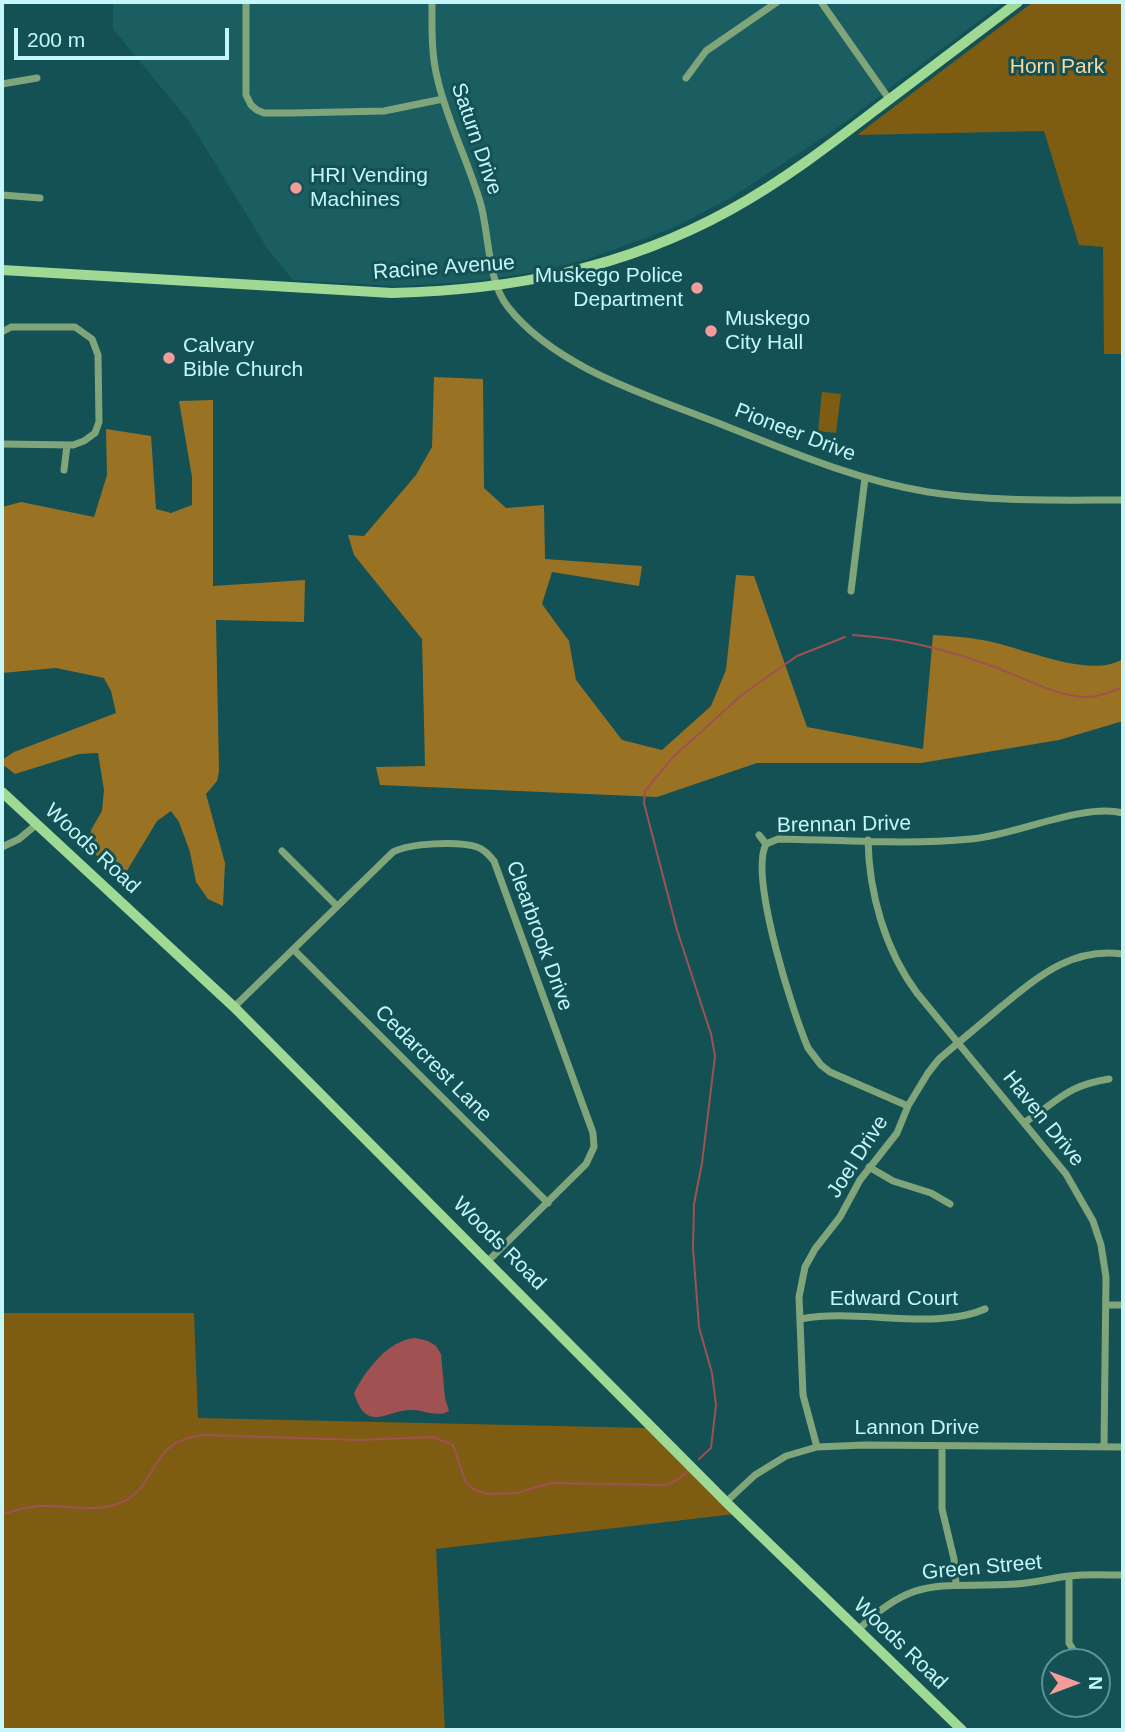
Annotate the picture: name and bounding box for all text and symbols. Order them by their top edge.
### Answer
scale bar [18,14,233,58]
text: 200 m [27,28,85,51]
park label: Horn Park [1010,54,1104,80]
street label: Saturn Drive [445,80,507,198]
place label: HRI Vending Machines [310,163,428,213]
marker: HRI Vending Machines [288,180,304,196]
street label: Racine Avenue [372,250,516,286]
place label: Muskego Police Department [535,263,683,313]
marker: Muskego Police Department [689,280,705,296]
place label: Muskego City Hall [725,306,810,356]
marker: Muskego City Hall [703,323,719,339]
place label: Calvary Bible Church [183,333,303,383]
marker: Calvary Bible Church [161,350,177,366]
street label: Pioneer Drive [731,398,859,468]
street label: Woods Road [39,799,145,899]
street label: Brennan Drive [777,811,911,839]
street label: Clearbrook Drive [500,858,578,1014]
street label: Cedarcrest Lane [369,1000,497,1128]
street label: Haven Drive [997,1066,1089,1172]
street label: Joel Drive [822,1111,894,1203]
street label: Woods Road [447,1192,551,1296]
street label: Edward Court [830,1286,958,1312]
street label: Lannon Drive [855,1415,979,1441]
street label: Green Street [921,1550,1043,1586]
street label: Woods Road [848,1593,952,1695]
north arrow [1041,1648,1111,1718]
text: N [1085,1676,1106,1690]

